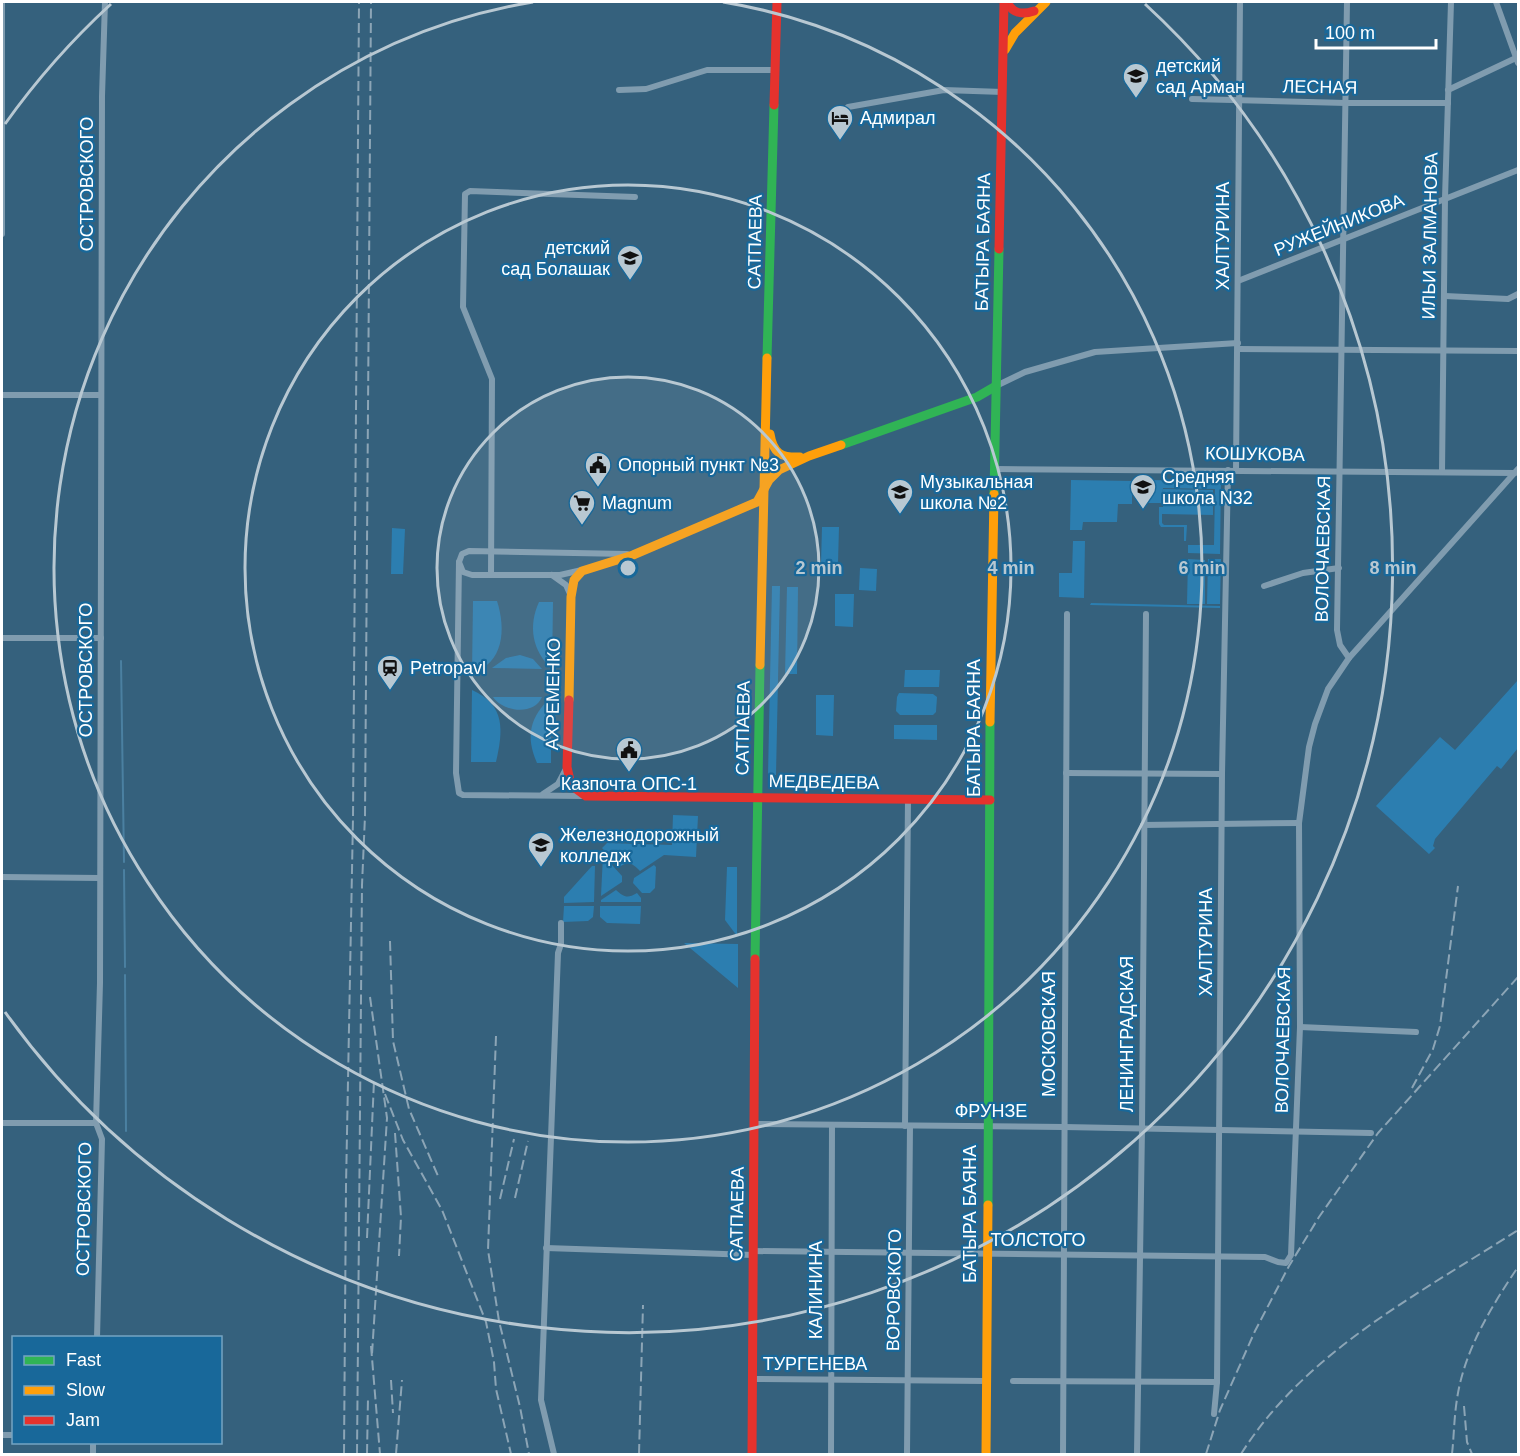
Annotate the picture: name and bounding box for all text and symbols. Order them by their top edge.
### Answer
scale bar [1316,12,1436,50]
text: 100 m [1325,23,1375,43]
place label: детский сад Арман [1156,56,1245,97]
school or university icon: детский сад Арман [1121,61,1151,99]
street label: ЛЕСНАЯ [1282,76,1358,98]
hotel icon: Адмирал [825,103,855,141]
place label: Адмирал [860,108,935,128]
street label: ОСТРОВСКОГО [77,117,97,251]
street label: ИЛЬИ ЗАЛМАНОВА [1419,152,1441,320]
street label: БАТЫРА БАЯНА [972,173,994,311]
street label: ХАЛТУРИНА [1213,182,1233,290]
street label: РУЖЕЙНИКОВА [1271,189,1407,260]
street label: САТПАЕВА [744,195,766,289]
place label: детский сад Болашак [501,238,610,279]
school or university icon: детский сад Болашак [615,243,645,281]
street label: КОШУКОВА [1205,443,1305,465]
public building icon: Опорный пункт №3 [583,450,613,488]
place label: Опорный пункт №3 [618,455,779,475]
place label: Средняя школа N32 [1162,467,1253,508]
place label: Музыкальная школа №2 [920,472,1033,513]
school or university icon: Средняя школа N32 [1128,472,1158,510]
street label: ВОЛОЧАЕВСКАЯ [1312,476,1334,622]
school or university icon: Музыкальная школа №2 [885,477,915,515]
supermarket icon: Magnum [567,488,597,526]
place label: Magnum [602,493,672,513]
centre of rings [618,558,638,578]
text: 2 min [795,558,843,578]
text: 4 min [987,558,1035,578]
text: 6 min [1178,558,1226,578]
text: 8 min [1369,558,1417,578]
street label: ОСТРОВСКОГО [76,603,96,737]
street label: АХРЕМЕНКО [542,638,564,750]
station icon: Petropavl [375,653,405,691]
place label: Petropavl [410,658,486,678]
street label: БАТЫРА БАЯНА [964,659,984,797]
street label: САТПАЕВА [732,681,754,775]
public building icon: Казпочта ОПС-1 [614,735,644,773]
street label: МЕДВЕДЕВА [768,771,880,793]
place label: Казпочта ОПС-1 [561,774,697,794]
place label: Железнодорожный колледж [560,825,719,866]
school or university icon: Железнодорожный колледж [526,830,556,868]
street label: ХАЛТУРИНА [1196,888,1216,996]
street label: ЛЕНИНГРАДСКАЯ [1117,956,1137,1112]
street label: ВОЛОЧАЕВСКАЯ [1272,967,1294,1113]
street label: МОСКОВСКАЯ [1039,971,1059,1097]
street label: ФРУНЗЕ [955,1101,1027,1121]
street label: ОСТРОВСКОГО [73,1142,95,1276]
street label: БАТЫРА БАЯНА [960,1145,980,1283]
street label: САТПАЕВА [726,1167,748,1261]
street label: ВОРОВСКОГО [883,1229,905,1351]
street label: ТОЛСТОГО [990,1230,1086,1250]
street label: КАЛИНИНА [806,1241,826,1339]
legend [12,1336,222,1444]
text: Fast [66,1350,101,1370]
street label: ТУРГЕНЕВА [763,1354,867,1374]
text: Slow [66,1380,106,1400]
text: Jam [66,1410,100,1430]

